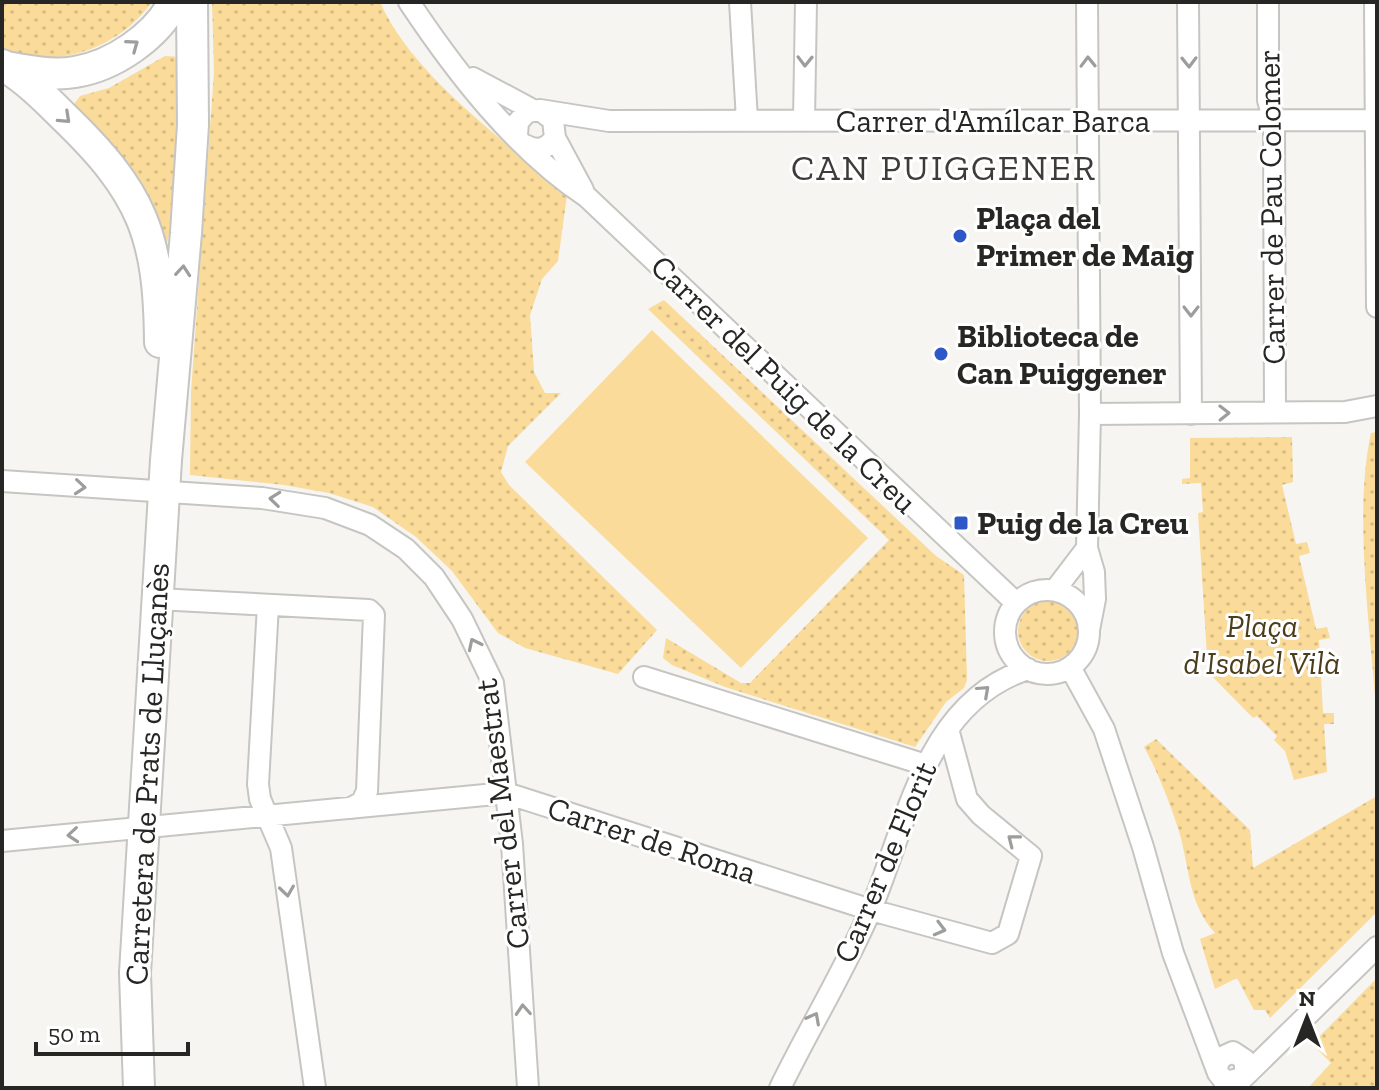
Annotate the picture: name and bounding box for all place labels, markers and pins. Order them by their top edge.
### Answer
place label: Plaça del Primer de Maig [976,199,1194,274]
marker: Plaça del Primer de Maig [951,227,969,245]
place label: Biblioteca de Can Puiggener [957,317,1167,392]
marker: Biblioteca de Can Puiggener [932,345,950,363]
place label: Puig de la Creu [977,504,1189,542]
marker: Puig de la Creu [952,514,970,532]

